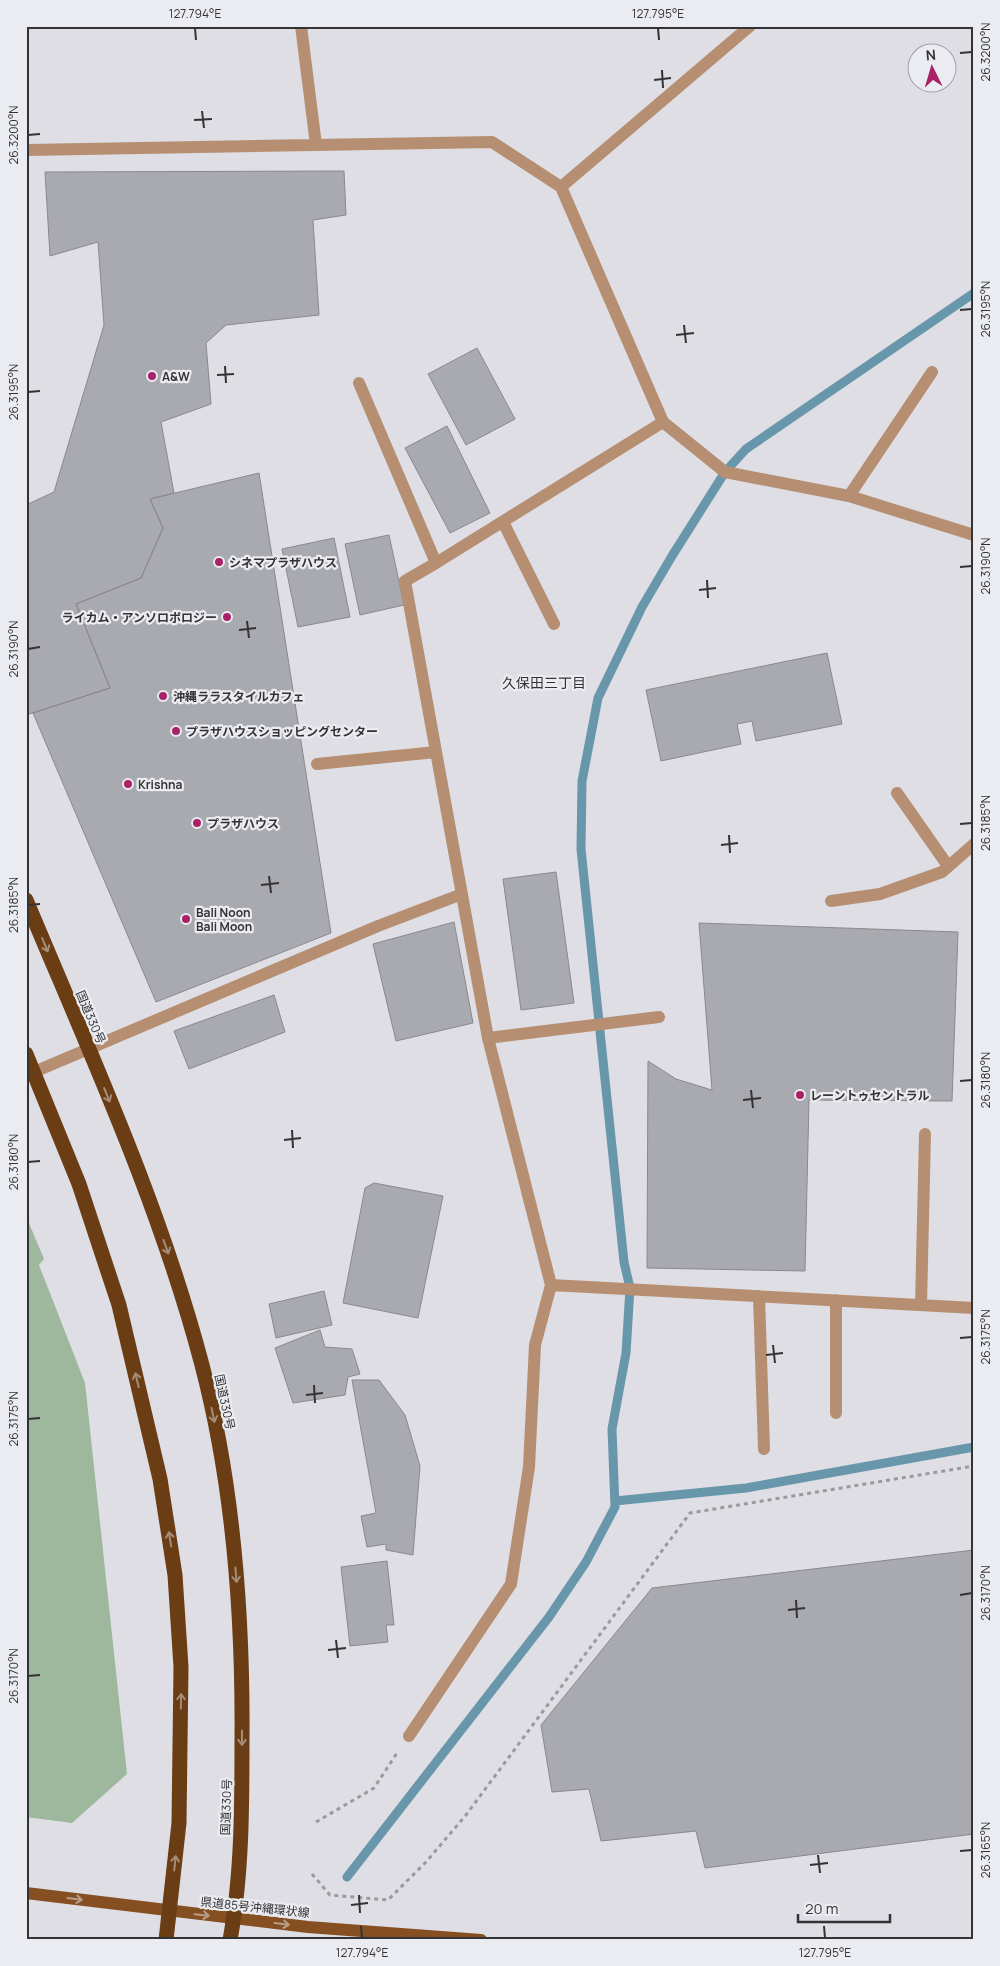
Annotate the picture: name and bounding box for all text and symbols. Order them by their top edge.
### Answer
text: 127.794°E [169,5,221,22]
text: 127.795°E [632,5,684,22]
text: 26.3200°N [977,22,994,82]
north arrow [908,42,958,92]
text: N [925,45,937,64]
text: 26.3200°N [5,105,22,165]
text: 26.3195°N [977,281,994,337]
text: 26.3195°N [5,364,22,420]
place label: A&W [162,368,190,385]
marker: A&W [146,370,158,382]
text: 26.3190°N [977,537,994,595]
place label: シネマプラザハウス [229,554,337,571]
marker: シネマプラザハウス [213,556,225,568]
place label: ライカム・アンソロポロジー [61,609,217,626]
marker: ライカム・アンソロポロジー [221,611,233,623]
text: 26.3190°N [5,620,22,678]
district label: 久保田三丁目 [502,673,586,692]
place label: 沖縄ララスタイルカフェ [173,688,304,705]
marker: 沖縄ララスタイルカフェ [157,690,169,702]
place label: プラザハウスショッピングセンター [186,723,378,740]
marker: プラザハウスショッピングセンター [170,725,182,737]
place label: Krishna [138,776,182,793]
marker: Krishna [122,778,134,790]
text: 26.3185°N [977,795,994,851]
place label: プラザハウス [207,815,279,832]
marker: プラザハウス [191,817,203,829]
text: 26.3185°N [5,877,22,933]
place label: Bali Noon Bali Moon [196,904,252,935]
marker: Bali Noon Bali Moon [180,913,192,925]
one-way arrow [41,937,50,952]
street label: 国道330号 [72,988,110,1046]
text: 26.3180°N [977,1052,994,1108]
one-way arrow [103,1087,113,1102]
place label: レーントゥセントラル [810,1087,929,1104]
marker: レーントゥセントラル [794,1089,806,1101]
text: 26.3180°N [5,1134,22,1190]
one-way arrow [162,1239,171,1254]
text: 26.3175°N [977,1309,994,1365]
one-way arrow [132,1372,141,1388]
street label: 国道330号 [211,1373,239,1431]
text: 26.3175°N [5,1391,22,1447]
one-way arrow [209,1406,218,1422]
one-way arrow [164,1531,174,1547]
text: 26.3170°N [977,1565,994,1621]
one-way arrow [231,1567,241,1583]
text: 26.3170°N [5,1648,22,1704]
one-way arrow [176,1693,186,1709]
one-way arrow [237,1729,247,1745]
street label: 国道330号 [217,1778,235,1836]
text: 26.3165°N [977,1822,994,1878]
one-way arrow [170,1855,180,1871]
scale bar [798,1891,890,1923]
street label: 県道85号沖縄環状線 [199,1893,311,1921]
one-way arrow [66,1894,82,1904]
text: 20 m [805,1898,838,1919]
one-way arrow [193,1910,209,1920]
one-way arrow [274,1919,290,1929]
text: 127.794°E [336,1944,388,1961]
text: 127.795°E [799,1944,851,1961]

